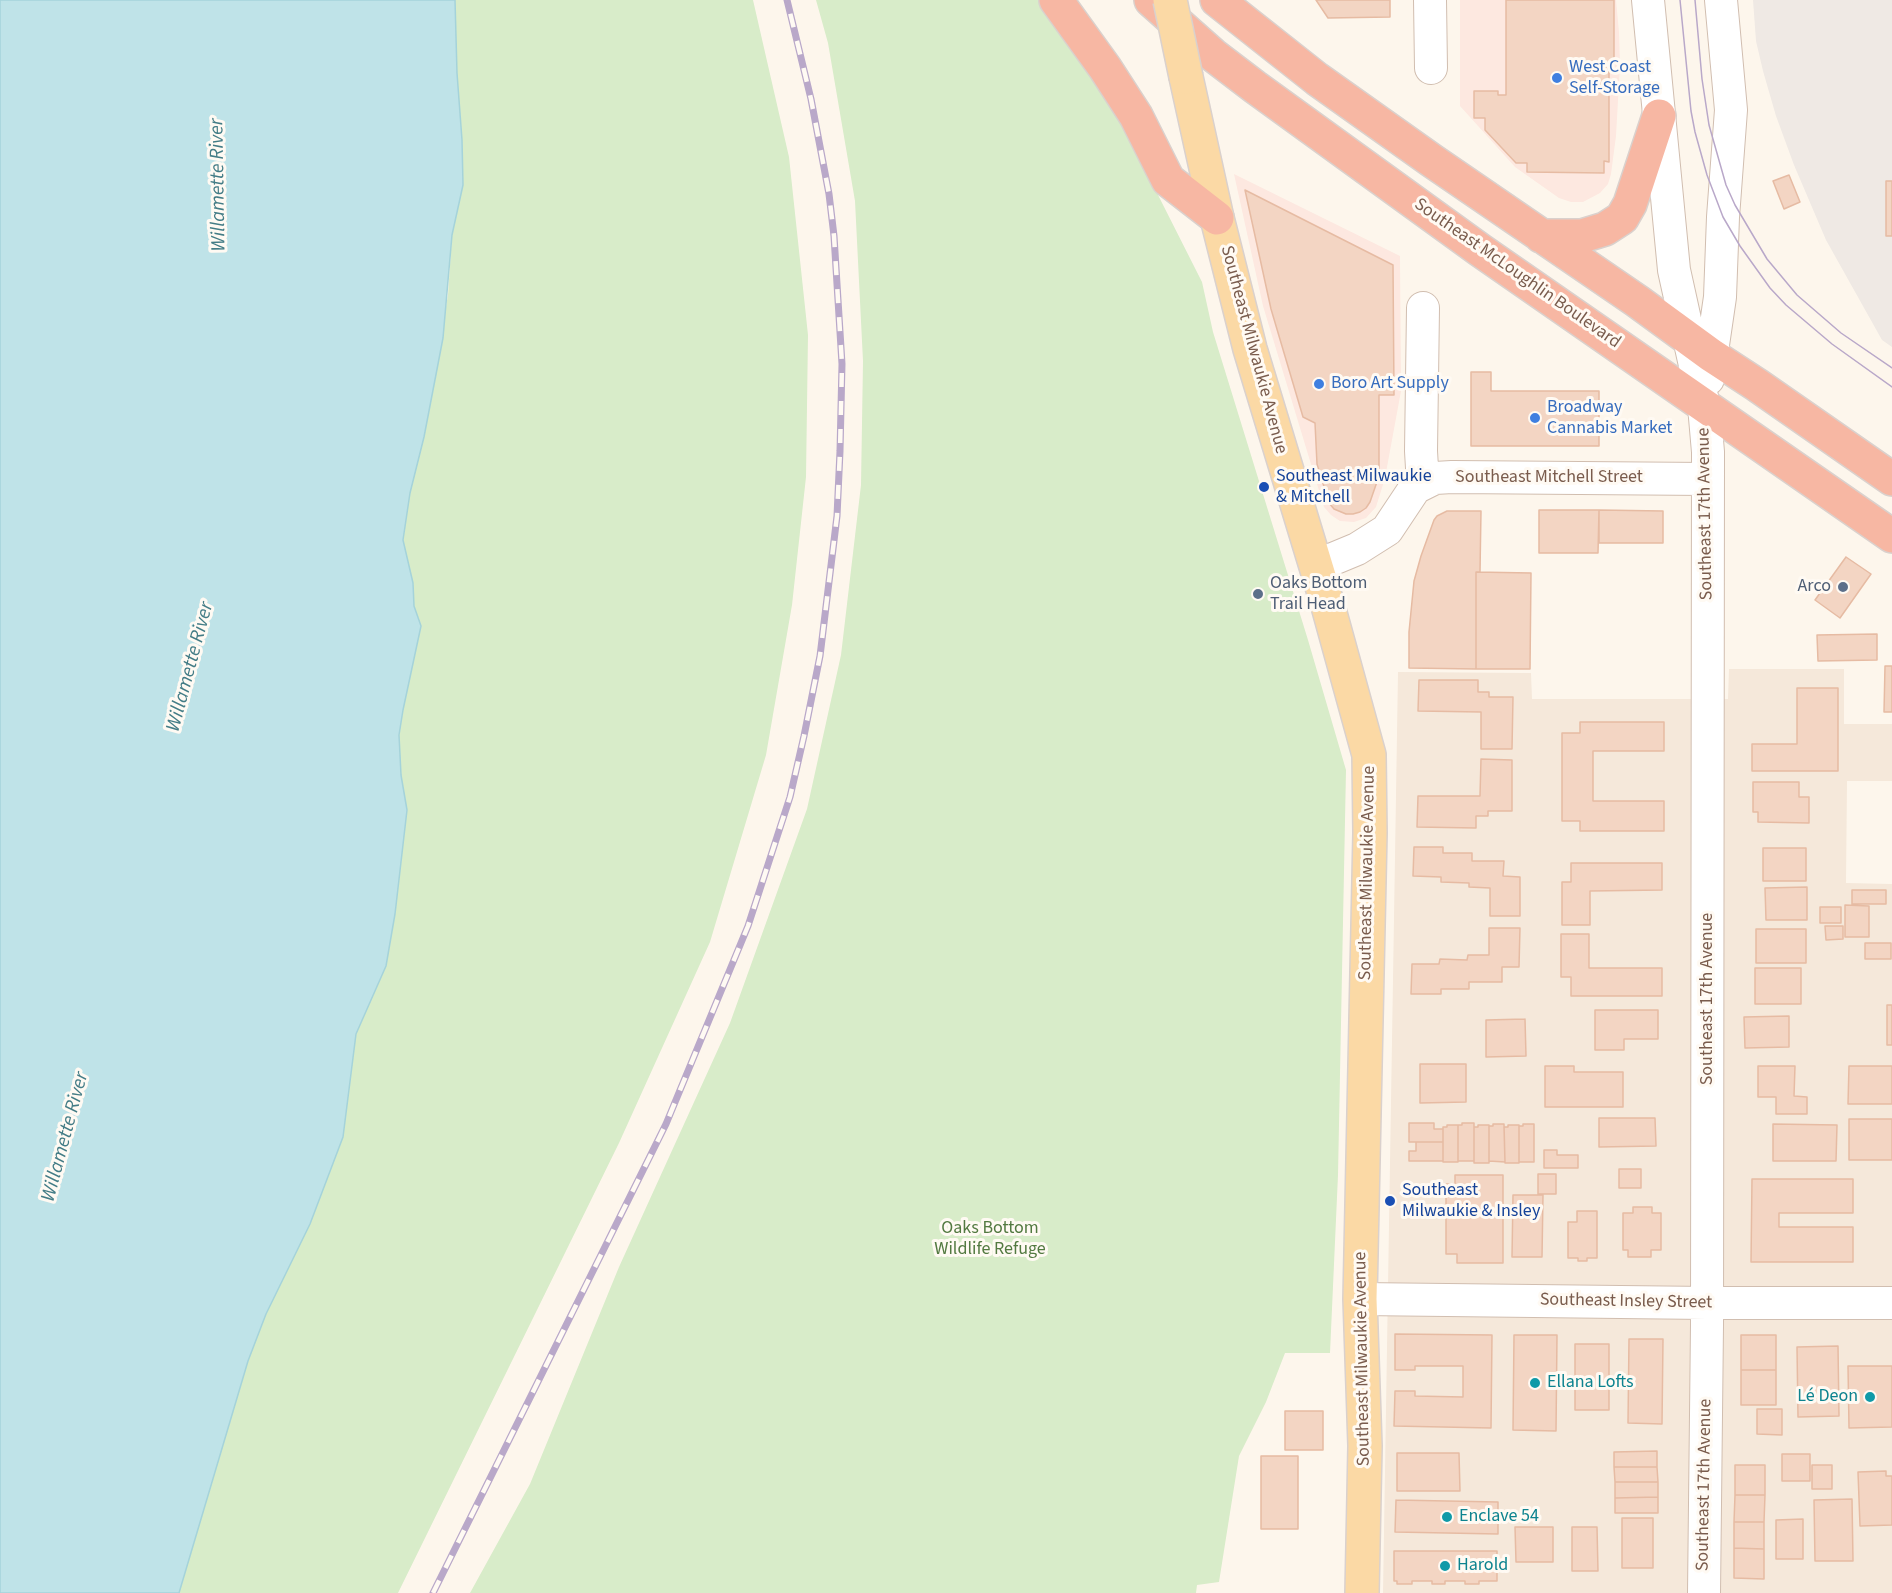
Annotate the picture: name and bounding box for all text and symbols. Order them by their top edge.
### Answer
place label: West Coast Self-Storage [1569,57,1660,100]
marker: West Coast Self-Storage [1550,71,1564,85]
water label: Willamette River [206,118,232,252]
street label: Southeast McLoughlin Boulevard [1410,194,1624,354]
street label: Southeast Milwaukie Avenue [1215,244,1291,456]
place label: Boro Art Supply [1331,373,1449,395]
marker: Boro Art Supply [1312,377,1326,391]
place label: Broadway Cannabis Market [1547,397,1672,440]
marker: Broadway Cannabis Market [1528,411,1542,425]
street label: Southeast 17th Avenue [1694,428,1718,600]
place label: Southeast Milwaukie & Mitchell [1276,466,1432,508]
street label: Southeast Mitchell Street [1455,467,1643,489]
marker: Southeast Milwaukie & Mitchell [1257,480,1271,494]
place label: Oaks Bottom Trail Head [1270,573,1367,616]
place label: Arco [1798,576,1831,598]
marker: Arco [1836,580,1850,594]
marker: Oaks Bottom Trail Head [1251,587,1265,601]
water label: Willamette River [162,600,220,734]
street label: Southeast Milwaukie Avenue [1355,765,1381,981]
street label: Southeast 17th Avenue [1697,913,1719,1085]
water label: Willamette River [37,1070,95,1204]
place label: Southeast Milwaukie & Insley [1402,1180,1540,1222]
marker: Southeast Milwaukie & Insley [1383,1194,1397,1208]
park label: Oaks Bottom Wildlife Refuge [934,1218,1046,1260]
street label: Southeast Milwaukie Avenue [1350,1251,1376,1467]
street label: Southeast Insley Street [1540,1290,1712,1314]
place label: Ellana Lofts [1547,1372,1634,1394]
marker: Ellana Lofts [1528,1376,1542,1390]
place label: Lé Deon [1797,1386,1858,1408]
marker: Lé Deon [1863,1390,1877,1404]
street label: Southeast 17th Avenue [1693,1399,1717,1571]
place label: Enclave 54 [1459,1506,1539,1528]
marker: Enclave 54 [1440,1510,1454,1524]
place label: Harold [1457,1555,1508,1577]
marker: Harold [1438,1559,1452,1573]

